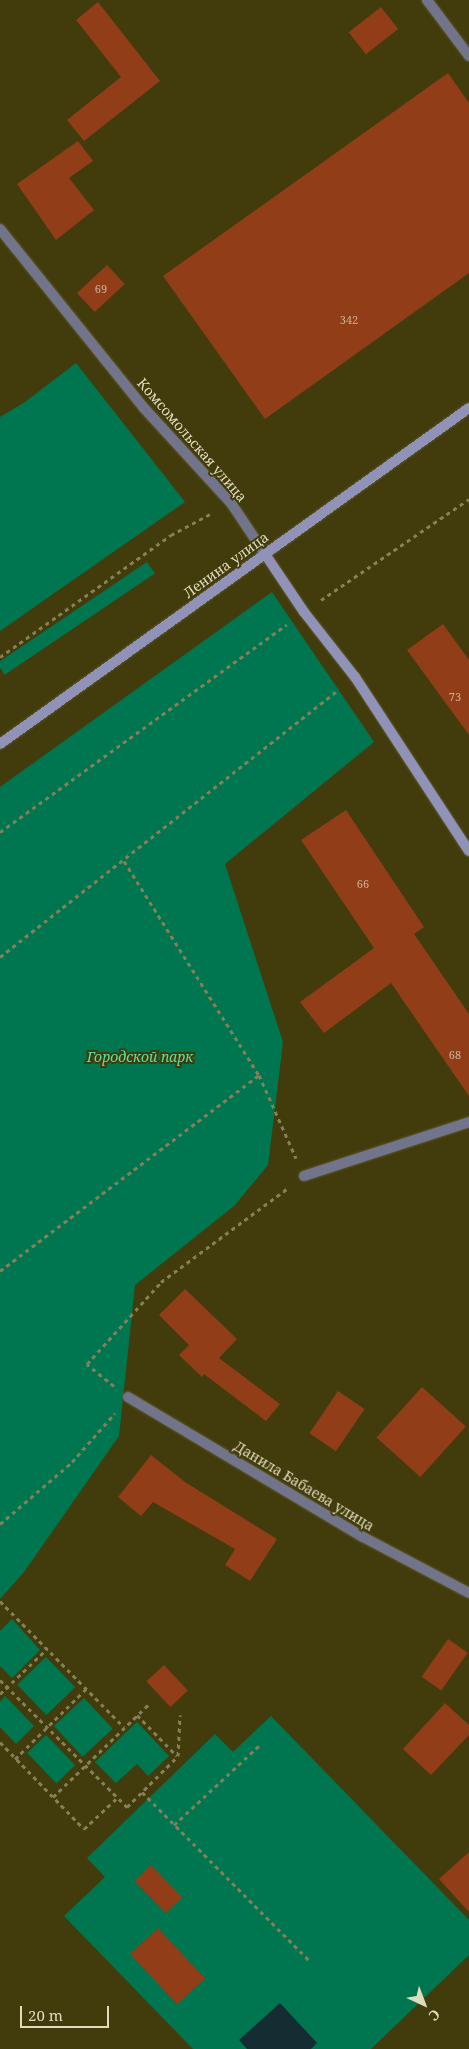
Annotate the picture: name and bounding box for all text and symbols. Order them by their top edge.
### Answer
house number: 69 [95,282,107,296]
house number: 342 [340,313,358,327]
street label: Комсомольская улица [134,375,250,505]
street label: Ленина улица [180,529,272,601]
house number: 73 [449,690,461,704]
house number: 66 [357,877,369,891]
house number: 68 [449,1048,461,1062]
park label: Городской парк [87,1049,193,1065]
street label: Данила Бабаева улица [231,1437,377,1535]
north arrow [399,1979,449,2029]
scale bar [22,1996,111,2028]
text: 20 m [28,2005,63,2025]
text: С [425,2005,444,2025]

